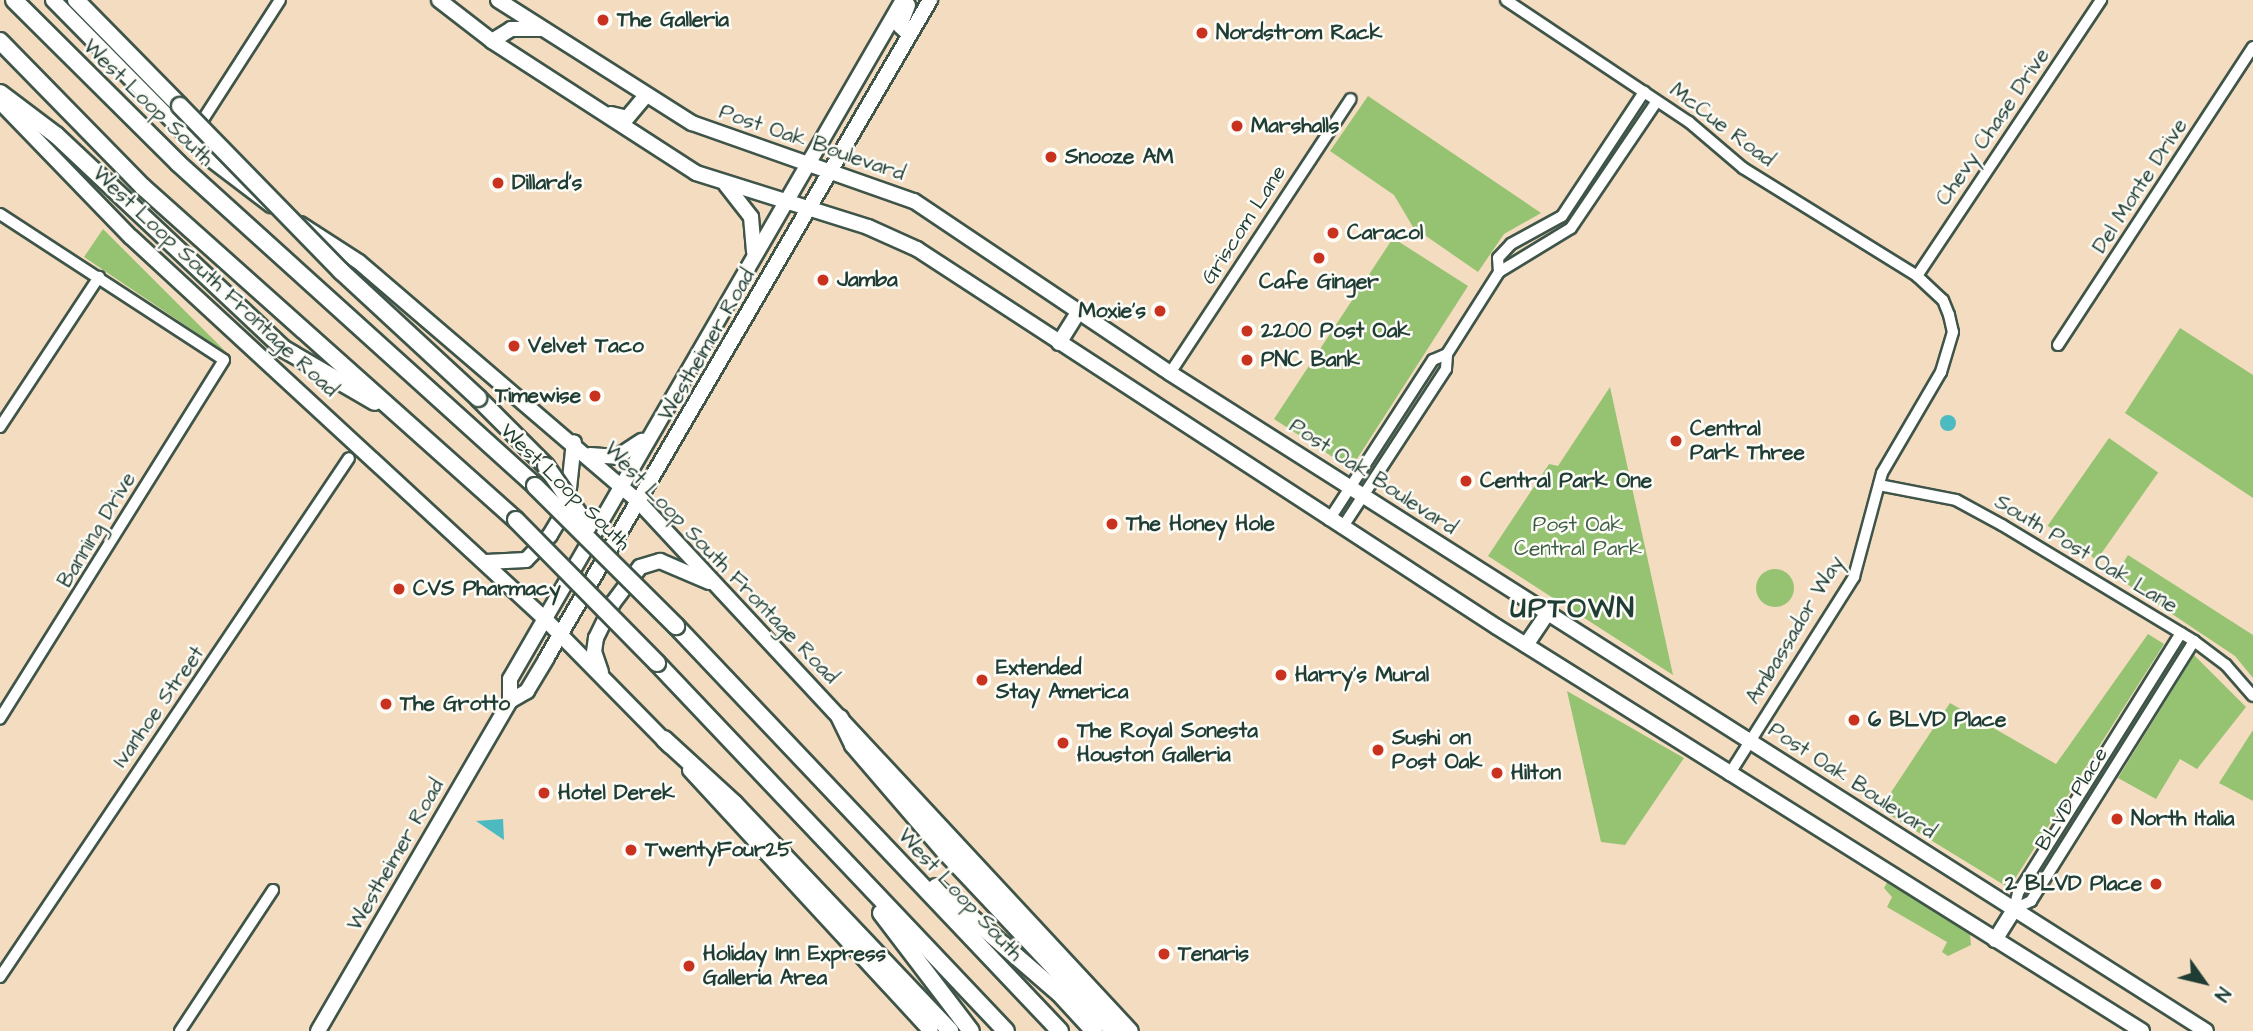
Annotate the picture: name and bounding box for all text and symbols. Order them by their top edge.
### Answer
place label: The Galleria [617,7,729,33]
marker: The Galleria [595,12,611,28]
place label: Nordstrom Rack [1216,20,1382,46]
marker: Nordstrom Rack [1194,25,1210,41]
street label: West Loop South [78,34,218,172]
street label: Chevy Chase Drive [1931,44,2055,210]
street label: McCue Road [1665,78,1779,172]
street label: Post Oak Boulevard [716,99,908,187]
place label: Marshalls [1251,113,1339,139]
street label: Del Monte Drive [2087,114,2193,258]
marker: Marshalls [1229,118,1245,134]
place label: Snooze AM [1065,144,1174,170]
marker: Snooze AM [1043,149,1059,165]
street label: West Loop South Frontage Road [87,161,343,403]
street label: Griscom Lane [1196,161,1292,289]
place label: Dillard's [512,170,582,196]
marker: Dillard's [490,175,506,191]
place label: Caracol [1347,220,1423,246]
marker: Caracol [1325,225,1341,241]
marker: Cafe Ginger [1311,250,1327,266]
street label: Westheimer Road [653,265,761,425]
place label: Jamba [837,267,898,293]
place label: Cafe Ginger [1259,269,1379,295]
marker: Jamba [815,272,831,288]
place label: Moxie's [1078,298,1146,324]
marker: Moxie's [1152,303,1168,319]
place label: 2200 Post Oak [1261,318,1410,344]
marker: 2200 Post Oak [1239,323,1255,339]
place label: Velvet Taco [528,333,644,359]
marker: Velvet Taco [506,338,522,354]
place label: PNC Bank [1261,347,1360,373]
marker: PNC Bank [1239,352,1255,368]
place label: Timewise [495,383,581,409]
marker: Timewise [587,388,603,404]
street label: Post Oak Boulevard [1284,413,1462,541]
place label: Central Park Three [1690,416,1805,466]
street label: West Loop South [495,418,635,556]
marker: Central Park Three [1668,433,1684,449]
street label: West Loop South Frontage Road [599,437,843,689]
street label: Banning Drive [53,468,141,592]
place label: Central Park One [1480,468,1652,494]
marker: Central Park One [1458,473,1474,489]
street label: South Post Oak Lane [1990,489,2182,619]
place label: The Honey Hole [1126,511,1275,537]
park label: Post Oak Central Park [1514,512,1642,562]
marker: The Honey Hole [1104,516,1120,532]
street label: Ambassador Way [1741,551,1849,709]
place label: CVS Pharmacy [413,576,561,602]
marker: CVS Pharmacy [391,581,407,597]
district label: UPTOWN [1511,592,1635,626]
street label: Ivanhoe Street [108,642,210,772]
place label: Extended Stay America [996,655,1129,705]
place label: Harry's Mural [1295,662,1429,688]
marker: Harry's Mural [1273,667,1289,683]
marker: Extended Stay America [974,672,990,688]
place label: The Grotto [400,691,510,717]
marker: The Grotto [378,696,394,712]
place label: 6 BLVD Place [1868,707,2006,733]
marker: 6 BLVD Place [1846,712,1862,728]
street label: Post Oak Boulevard [1763,717,1941,845]
place label: The Royal Sonesta Houston Galleria [1077,718,1258,768]
place label: Sushi on Post Oak [1392,725,1482,775]
marker: The Royal Sonesta Houston Galleria [1055,735,1071,751]
marker: Sushi on Post Oak [1370,742,1386,758]
street label: BLVD Place [2030,743,2114,855]
place label: Hilton [1511,760,1561,786]
marker: Hilton [1489,765,1505,781]
street label: Westheimer Road [342,775,450,935]
place label: Hotel Derek [558,780,675,806]
marker: Hotel Derek [536,785,552,801]
place label: North Italia [2131,806,2234,832]
marker: North Italia [2109,811,2125,827]
street label: West Loop South [892,824,1028,966]
place label: TwentyFour25 [645,837,792,863]
marker: TwentyFour25 [623,842,639,858]
place label: 2 BLVD Place [2005,871,2142,897]
marker: 2 BLVD Place [2148,876,2164,892]
place label: Holiday Inn Express Galleria Area [703,941,886,991]
place label: Tenaris [1178,941,1249,967]
marker: Tenaris [1156,946,1172,962]
north arrow [2169,947,2239,1017]
marker: Holiday Inn Express Galleria Area [681,958,697,974]
text: N [2207,982,2236,1007]

